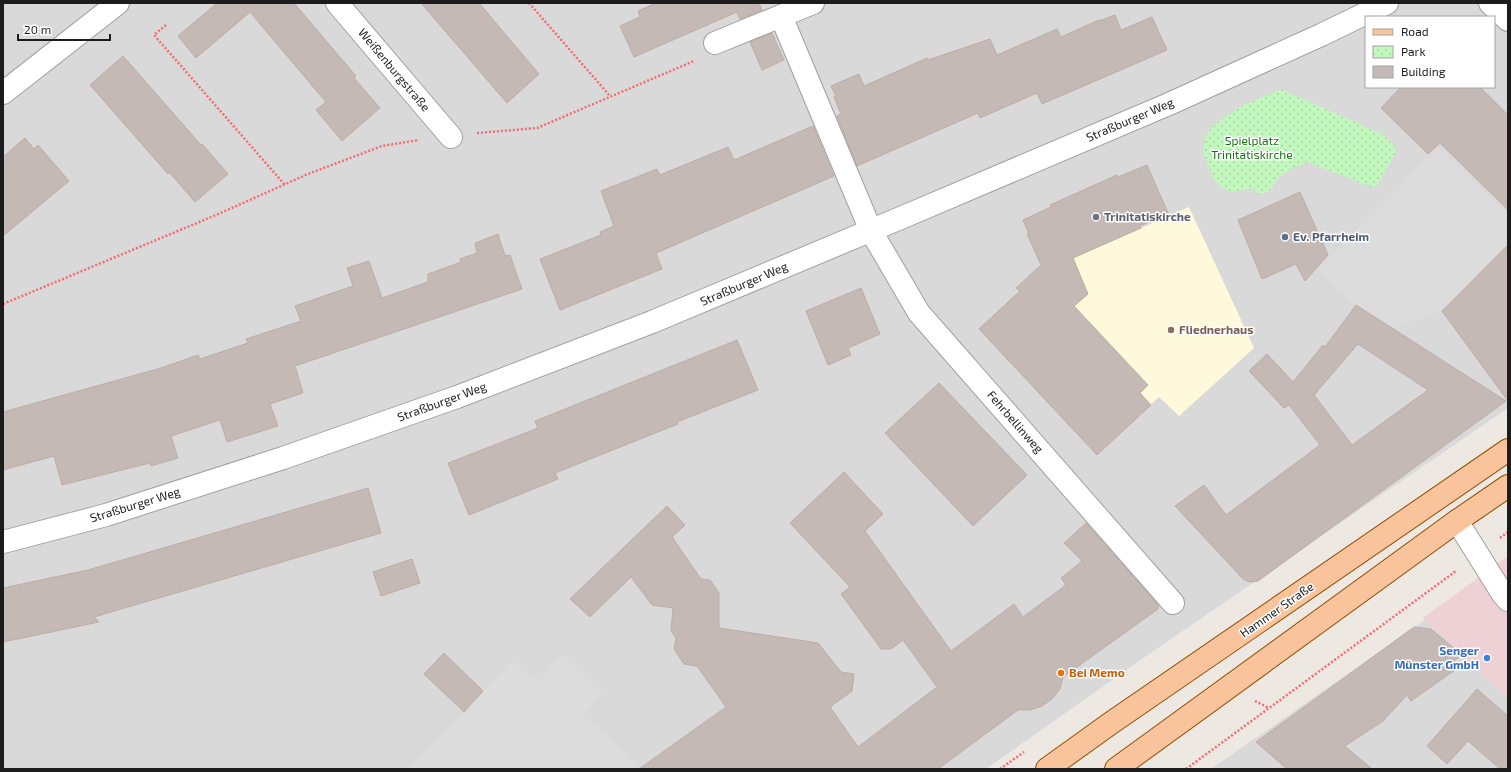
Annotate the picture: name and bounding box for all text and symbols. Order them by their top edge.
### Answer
scale bar [18,16,110,42]
legend [1365,16,1495,88]
text: 20 m [24,22,51,36]
text: Road [1401,24,1429,38]
street label: Weißenburgstraße [356,25,434,114]
text: Park [1401,44,1426,58]
text: Building [1401,64,1446,78]
street label: Straßburger Weg [1084,94,1176,144]
park label: Spielplatz Trinitatiskirche [1211,133,1293,161]
place label: Trinitatiskirche [1104,209,1191,223]
marker: Trinitatiskirche [1091,212,1101,222]
place label: Ev. Pfarrheim [1293,229,1369,243]
marker: Ev. Pfarrheim [1280,232,1290,242]
street label: Straßburger Weg [698,258,790,308]
place label: Fliednerhaus [1179,322,1254,336]
marker: Fliednerhaus [1166,325,1176,335]
street label: Straßburger Weg [395,378,488,424]
street label: Fehrbellinweg [985,387,1047,456]
street label: Straßburger Weg [88,484,182,524]
street label: Hammer Straße [1237,579,1316,640]
place label: Senger Münster GmbH [1394,643,1479,671]
marker: Senger Münster GmbH [1482,653,1492,663]
place label: Bei Memo [1069,665,1125,679]
marker: Bei Memo [1056,668,1066,678]

